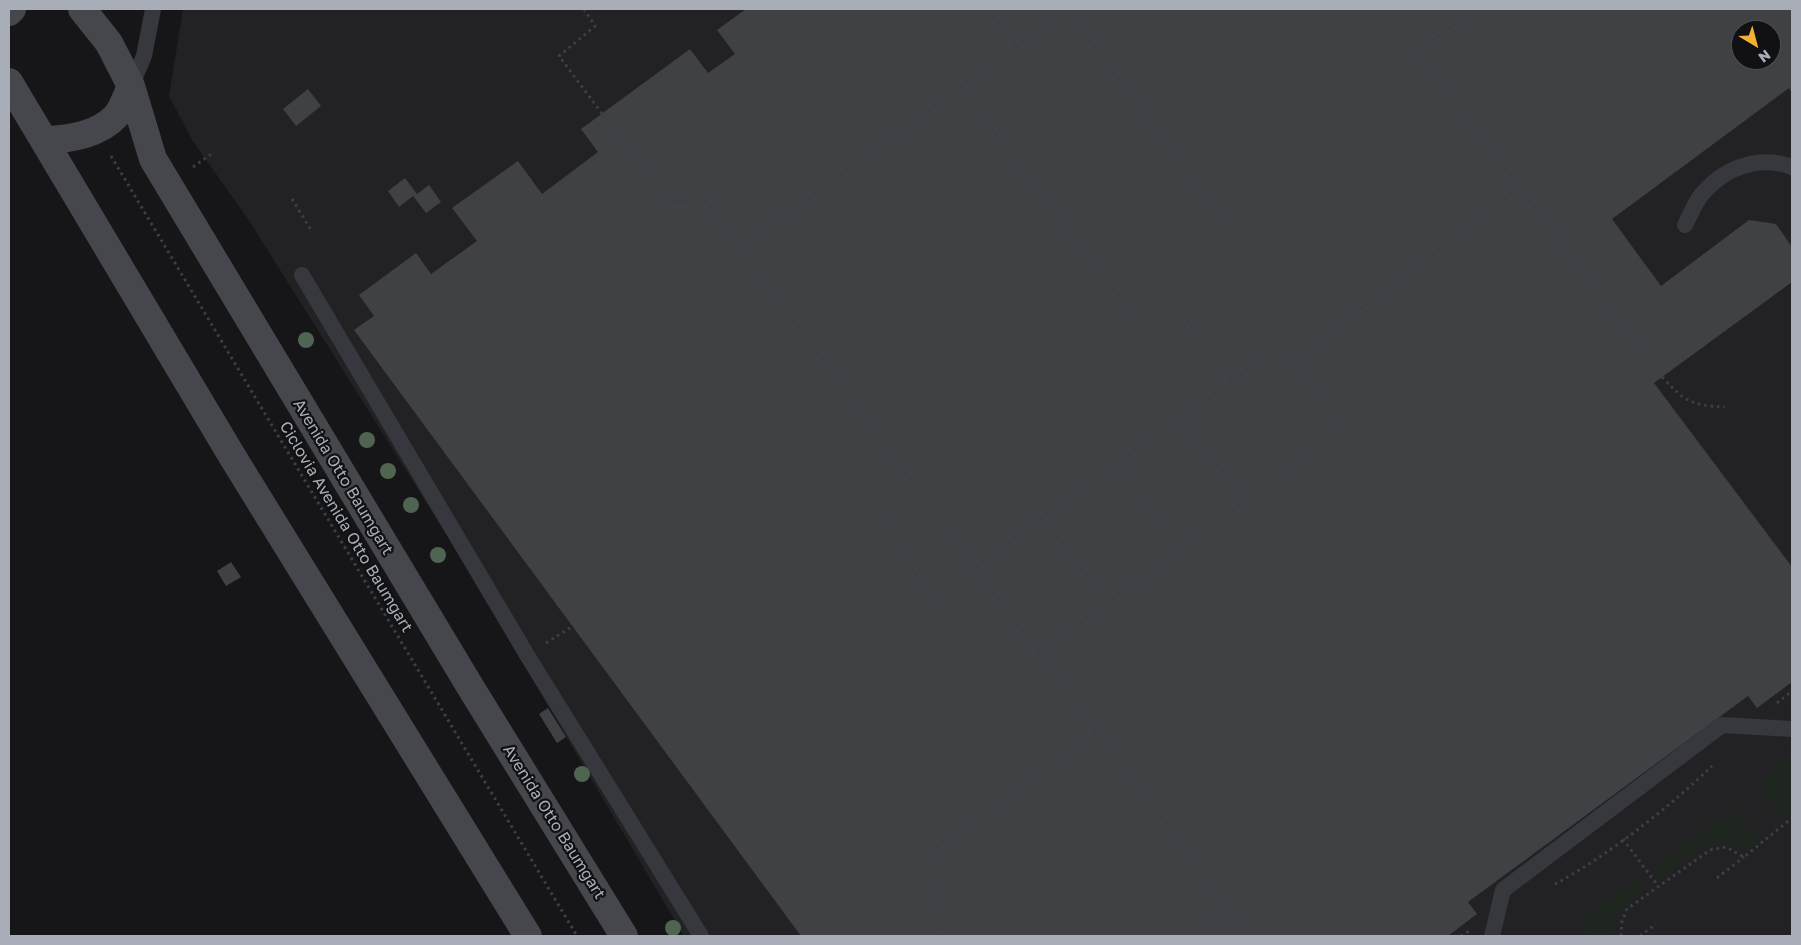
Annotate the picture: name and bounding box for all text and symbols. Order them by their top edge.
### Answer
north arrow [1731,20,1781,70]
text: N [1755,47,1774,67]
street label: Avenida Otto Baumgart [289,396,397,558]
street label: Ciclovia Avenida Otto Baumgart [275,418,417,636]
street label: Avenida Otto Baumgart [499,741,609,903]

